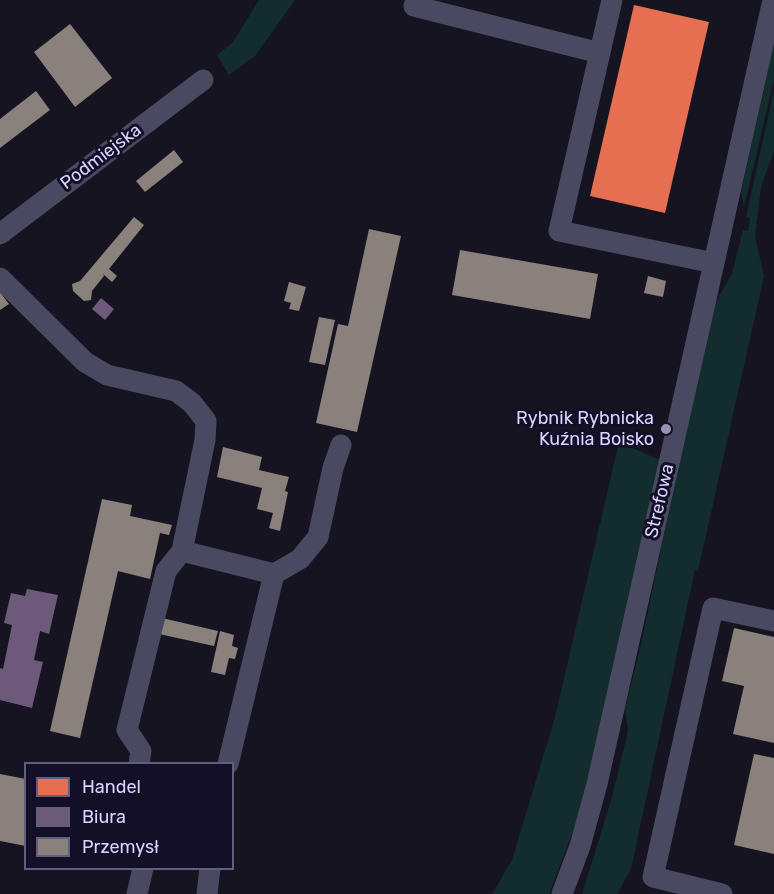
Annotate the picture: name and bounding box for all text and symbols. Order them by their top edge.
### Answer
street label: Podmiejska [56,120,146,194]
place label: Rybnik Rybnicka Kuźnia Boisko [516,408,654,450]
marker: Rybnik Rybnicka Kuźnia Boisko [659,422,673,436]
street label: Strefowa [641,462,679,540]
legend [24,762,234,870]
text: Handel [82,776,141,798]
text: Biura [82,806,126,828]
text: Przemysł [82,836,159,858]

